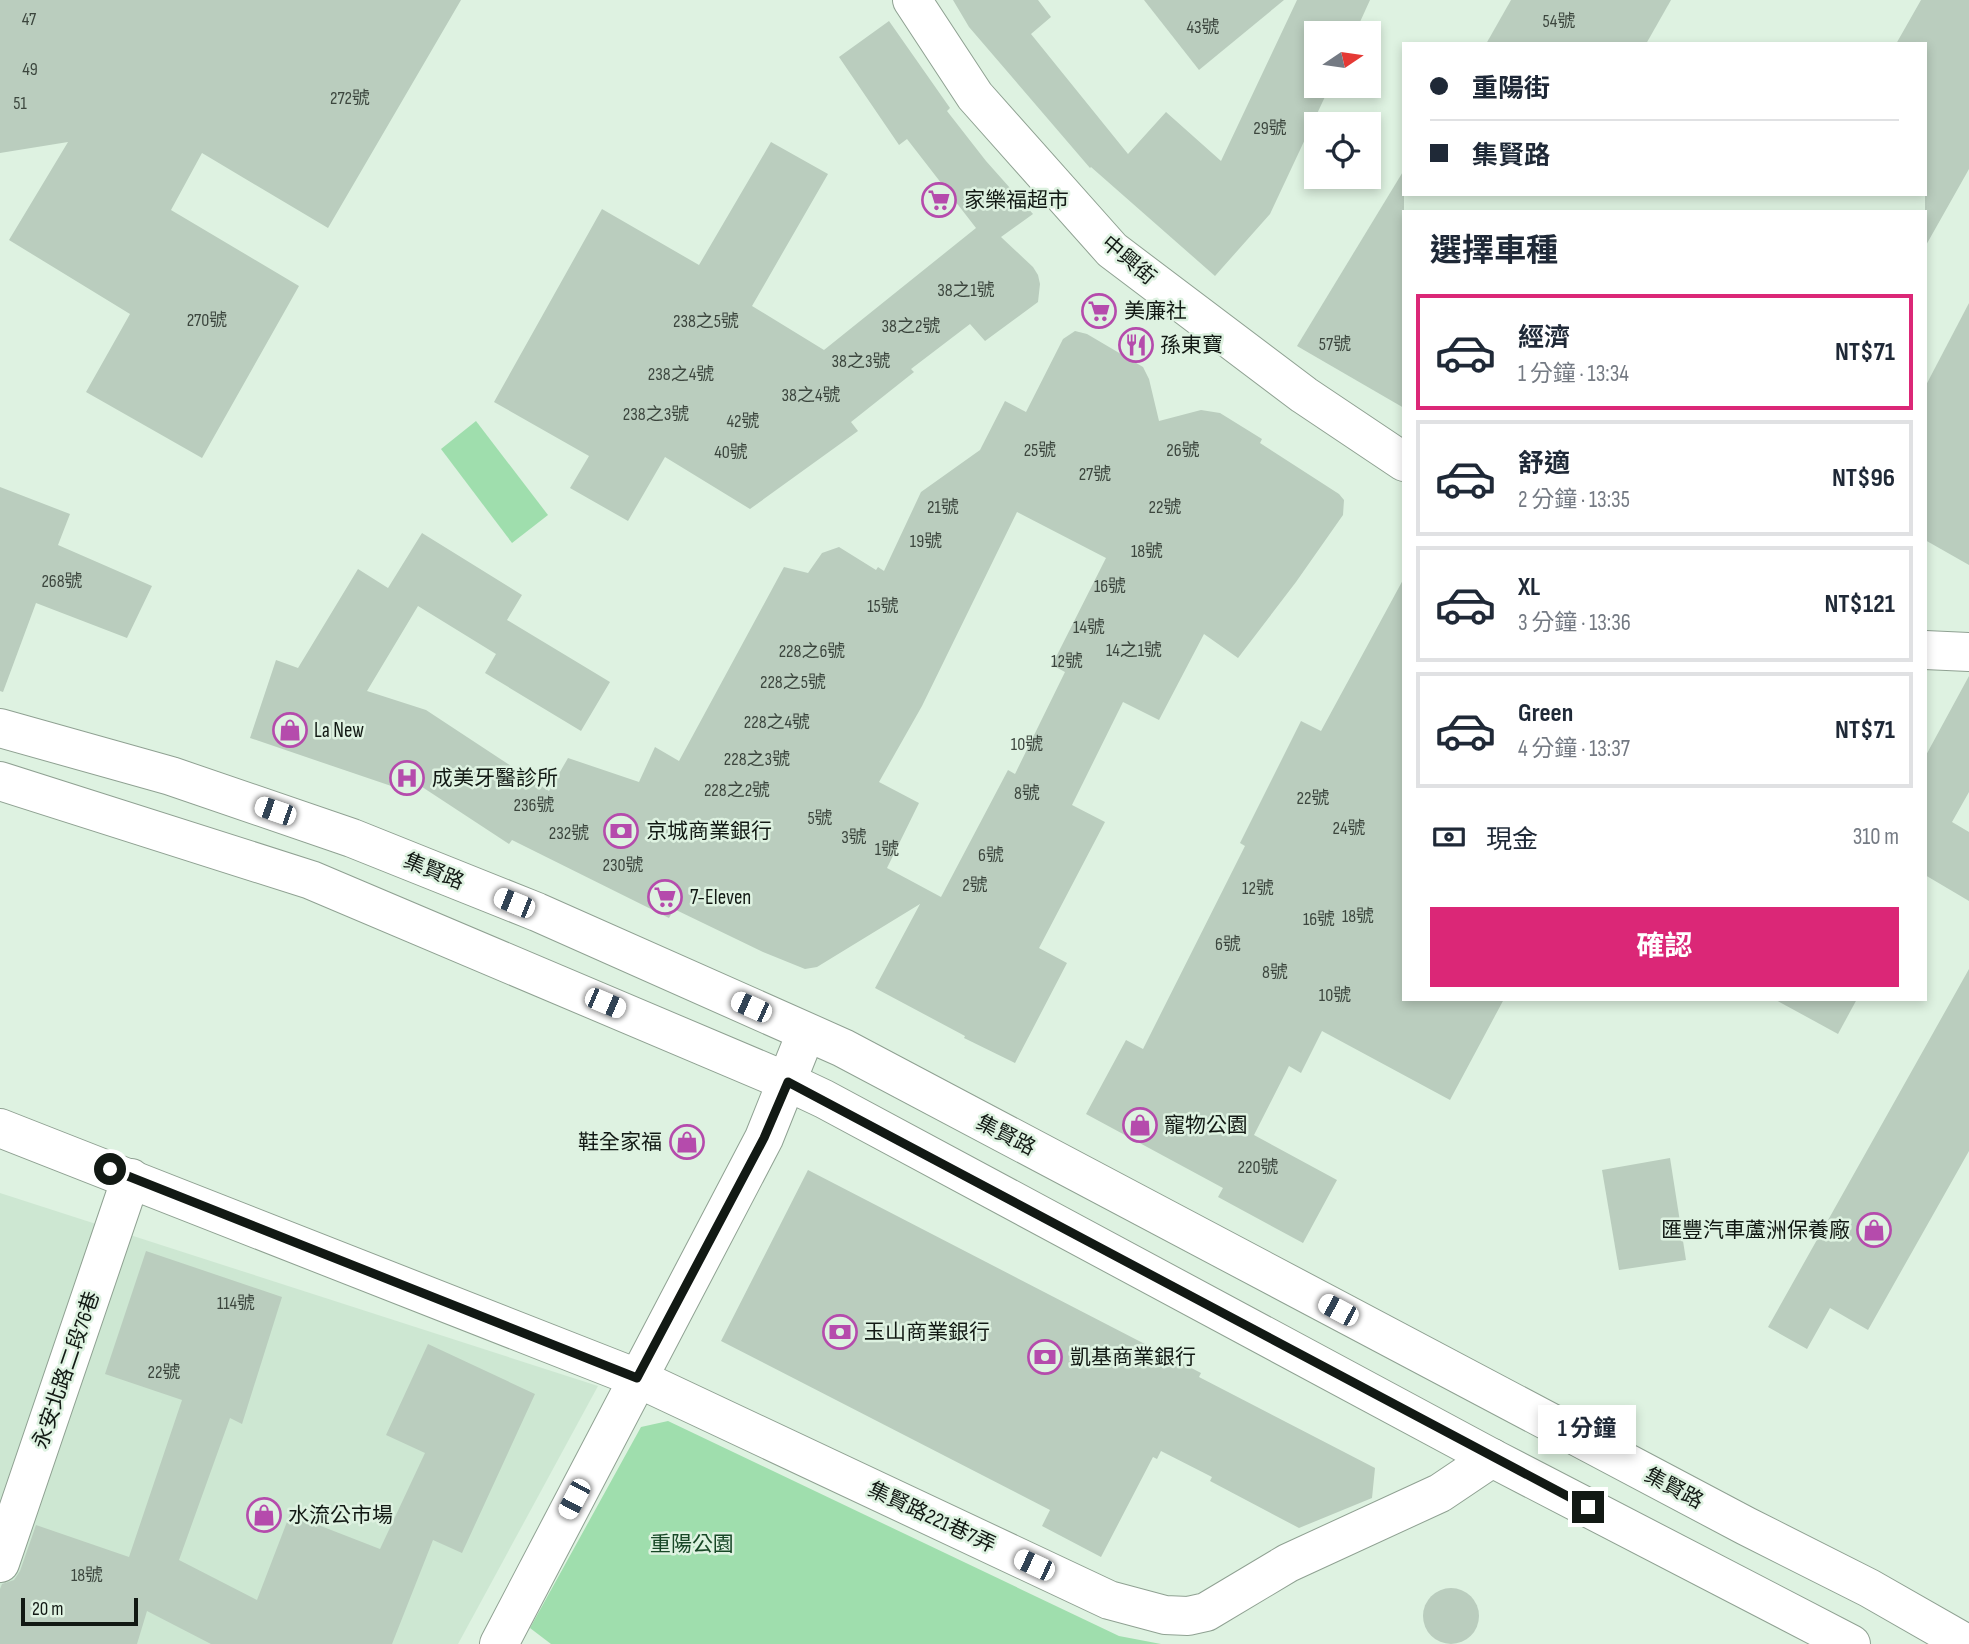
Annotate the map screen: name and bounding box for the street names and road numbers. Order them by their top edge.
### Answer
street label: 中興街 [1097,231,1161,290]
street label: 集賢路 [400,848,468,895]
street label: 集賢路 [972,1110,1040,1161]
street label: 永安北路二段76巷 [28,1288,105,1452]
street label: 集賢路 [1640,1463,1707,1514]
street label: 集賢路221巷7弄 [864,1477,1000,1558]

